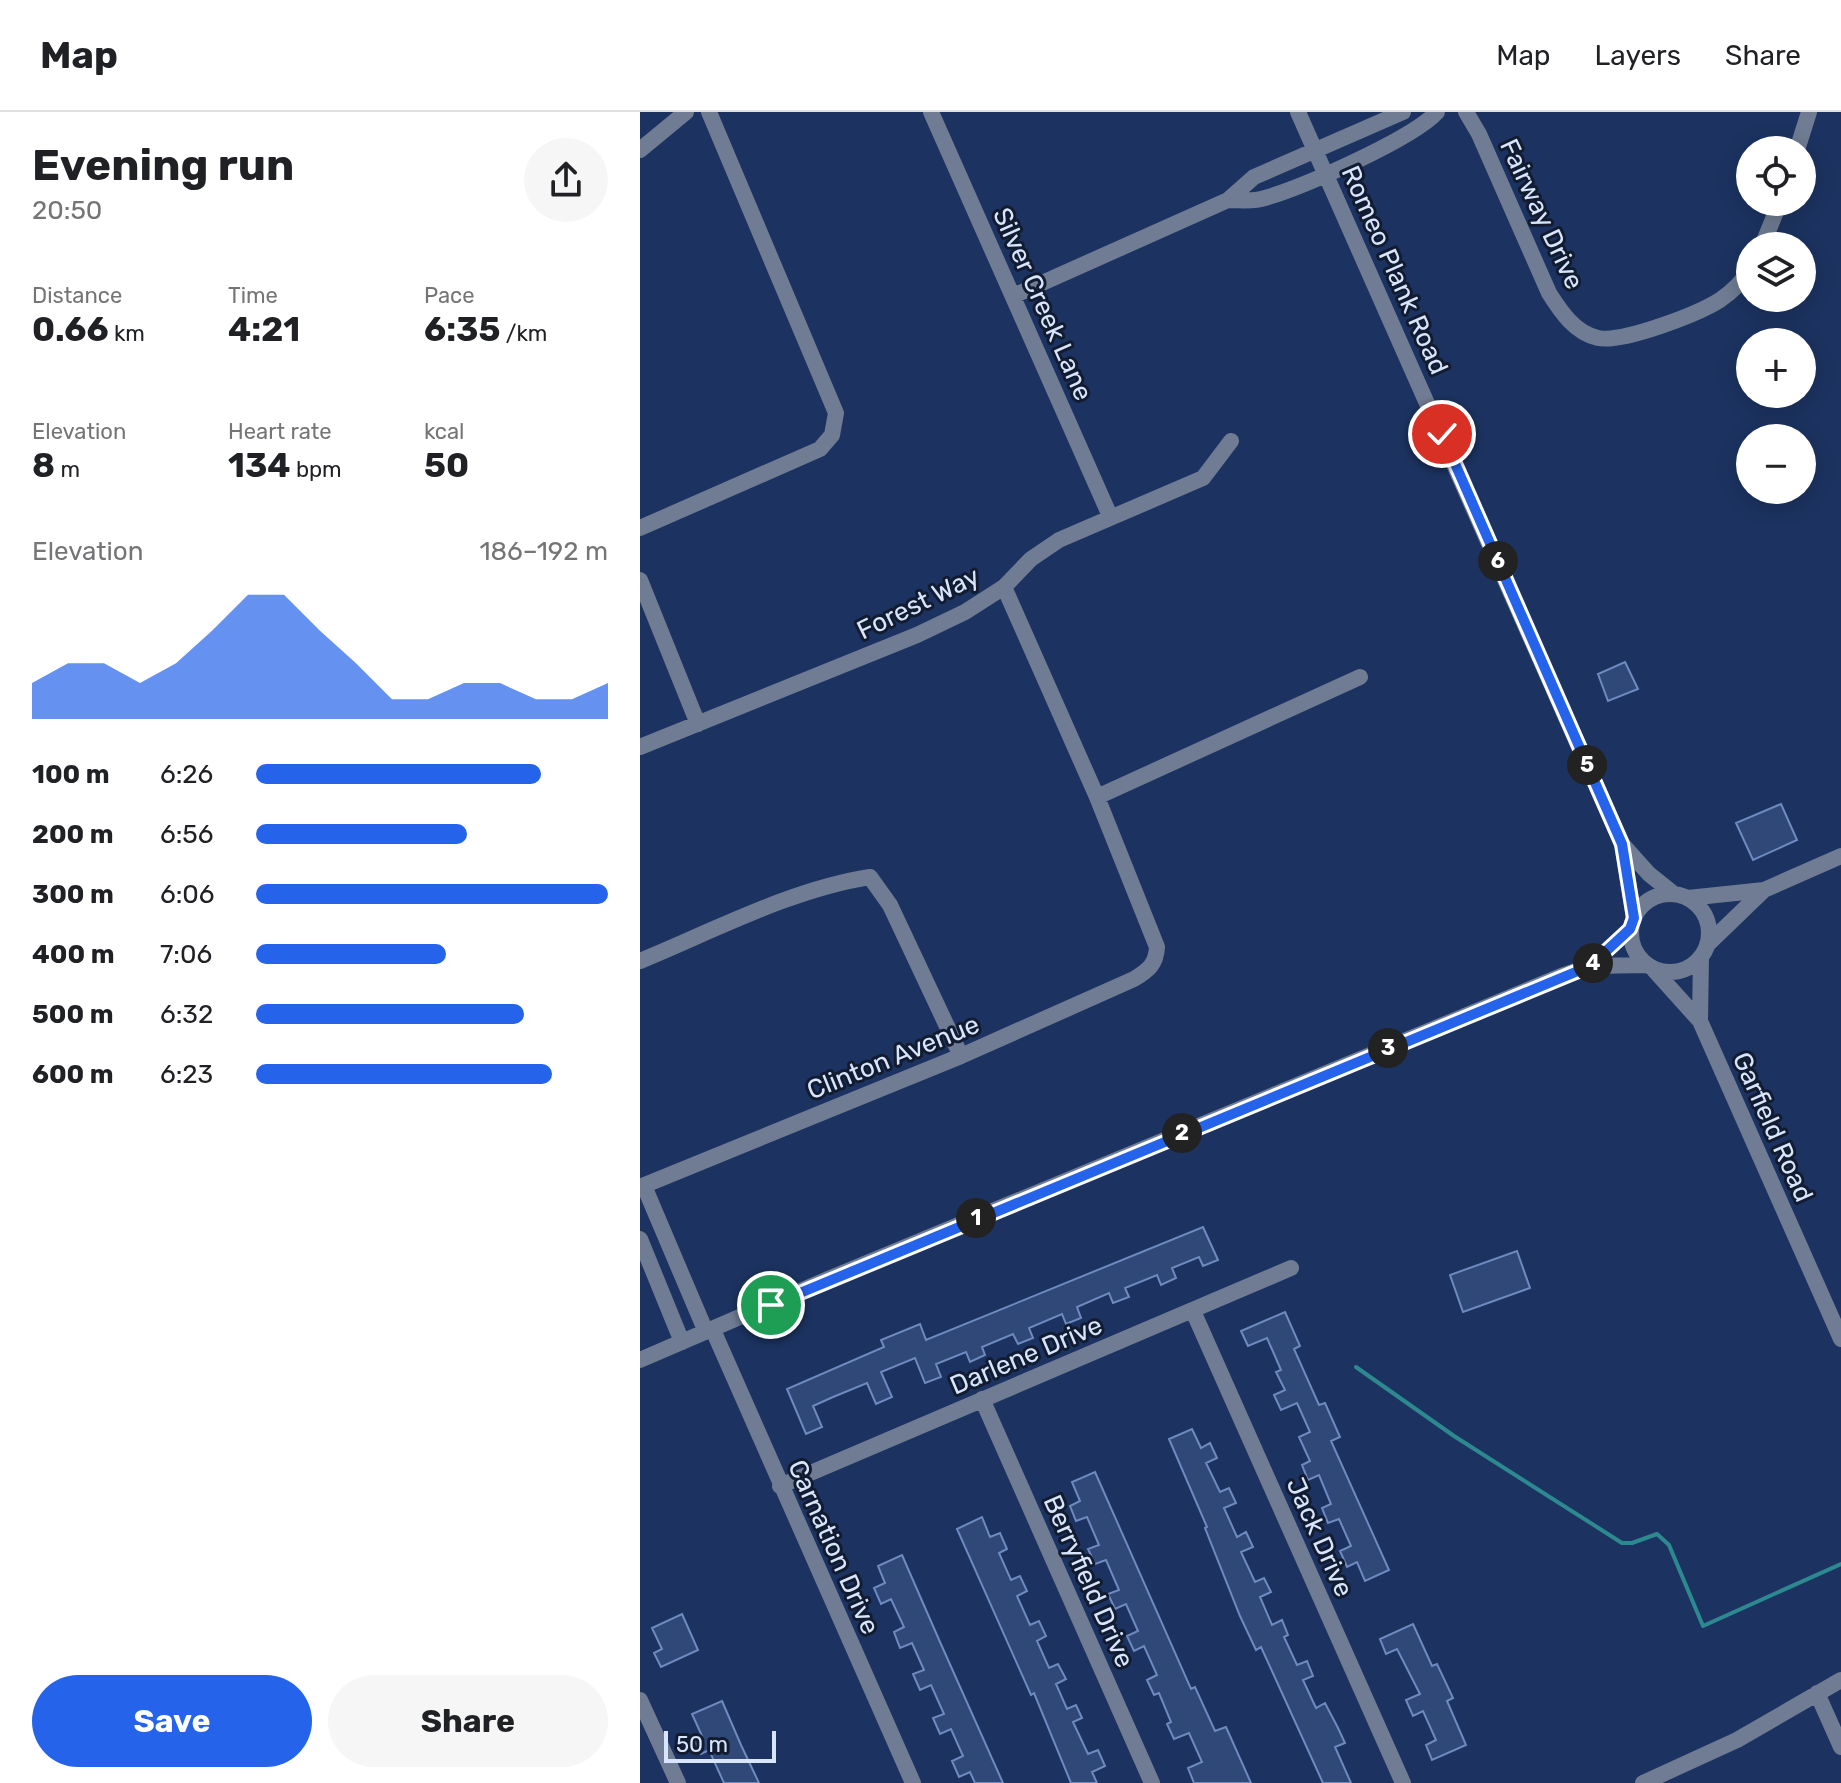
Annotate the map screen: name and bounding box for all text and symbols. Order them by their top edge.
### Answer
text: Map [40,32,118,78]
text: Map [1496,39,1551,72]
text: Layers [1595,39,1681,72]
text: Share [1725,39,1801,72]
street label: Fairway Drive [1493,134,1590,294]
map controls [1736,136,1816,504]
button: locate [1736,136,1816,216]
button: share [524,138,608,222]
text: Evening run [32,139,294,191]
street label: Romeo Plank Road [1335,161,1454,379]
text: 20:50 [32,195,102,226]
street label: Silver Creek Lane [986,203,1099,405]
button: layers [1736,232,1816,312]
text: Distance [32,282,122,309]
text: Time [228,282,278,309]
text: Pace [424,282,475,309]
text: 0.66 [32,309,109,350]
text: 4:21 [228,309,300,350]
text: 6:35 [424,309,500,350]
text: km [109,320,145,347]
text: /km [500,320,547,347]
button: + [1736,328,1816,408]
pin [1408,400,1476,468]
icon: check [1420,412,1464,456]
text: Elevation [32,418,126,445]
text: Heart rate [228,418,332,445]
text: kcal [424,418,464,445]
button: − [1736,424,1816,504]
text: 8 [32,445,55,486]
text: 134 [228,445,291,486]
text: 50 [424,445,469,486]
text: m [55,456,80,483]
text: bpm [291,456,342,483]
text: Elevation [32,536,143,567]
text: 186–192 m [479,536,608,567]
pin: 6 [1478,541,1518,581]
text: 6 [1491,547,1505,574]
street label: Forest Way [852,561,984,646]
pin: 5 [1567,745,1607,785]
text: 5 [1580,751,1594,778]
text: 100 m [32,759,110,790]
text: 6:26 [160,759,213,790]
text: 200 m [32,819,114,850]
text: 6:56 [160,819,213,850]
text: 300 m [32,879,114,910]
text: 6:06 [160,879,215,910]
text: 400 m [32,939,114,970]
text: 7:06 [160,939,212,970]
pin: 4 [1573,943,1613,983]
text: 4 [1585,949,1601,976]
text: 500 m [32,999,114,1030]
text: 6:32 [160,999,213,1030]
street label: Clinton Avenue [803,1009,984,1106]
pin: 3 [1368,1028,1408,1068]
text: 3 [1381,1034,1395,1061]
street label: Garfield Road [1726,1048,1819,1207]
text: 600 m [32,1059,114,1090]
text: 6:23 [160,1059,213,1090]
pin: 2 [1162,1113,1202,1153]
text: 2 [1175,1119,1189,1146]
pin: 1 [956,1198,996,1238]
text: 1 [971,1204,981,1231]
pin [737,1271,805,1339]
icon: arrive [749,1283,793,1327]
street label: Darlene Drive [945,1309,1107,1401]
street label: Carnation Drive [781,1455,886,1639]
street label: Jack Drive [1280,1473,1360,1602]
street label: Berryfield Drive [1037,1490,1140,1672]
button: Save [32,1675,312,1767]
button: Share [328,1675,608,1767]
scale bar [664,1727,776,1763]
text: 50 m [676,1731,728,1758]

